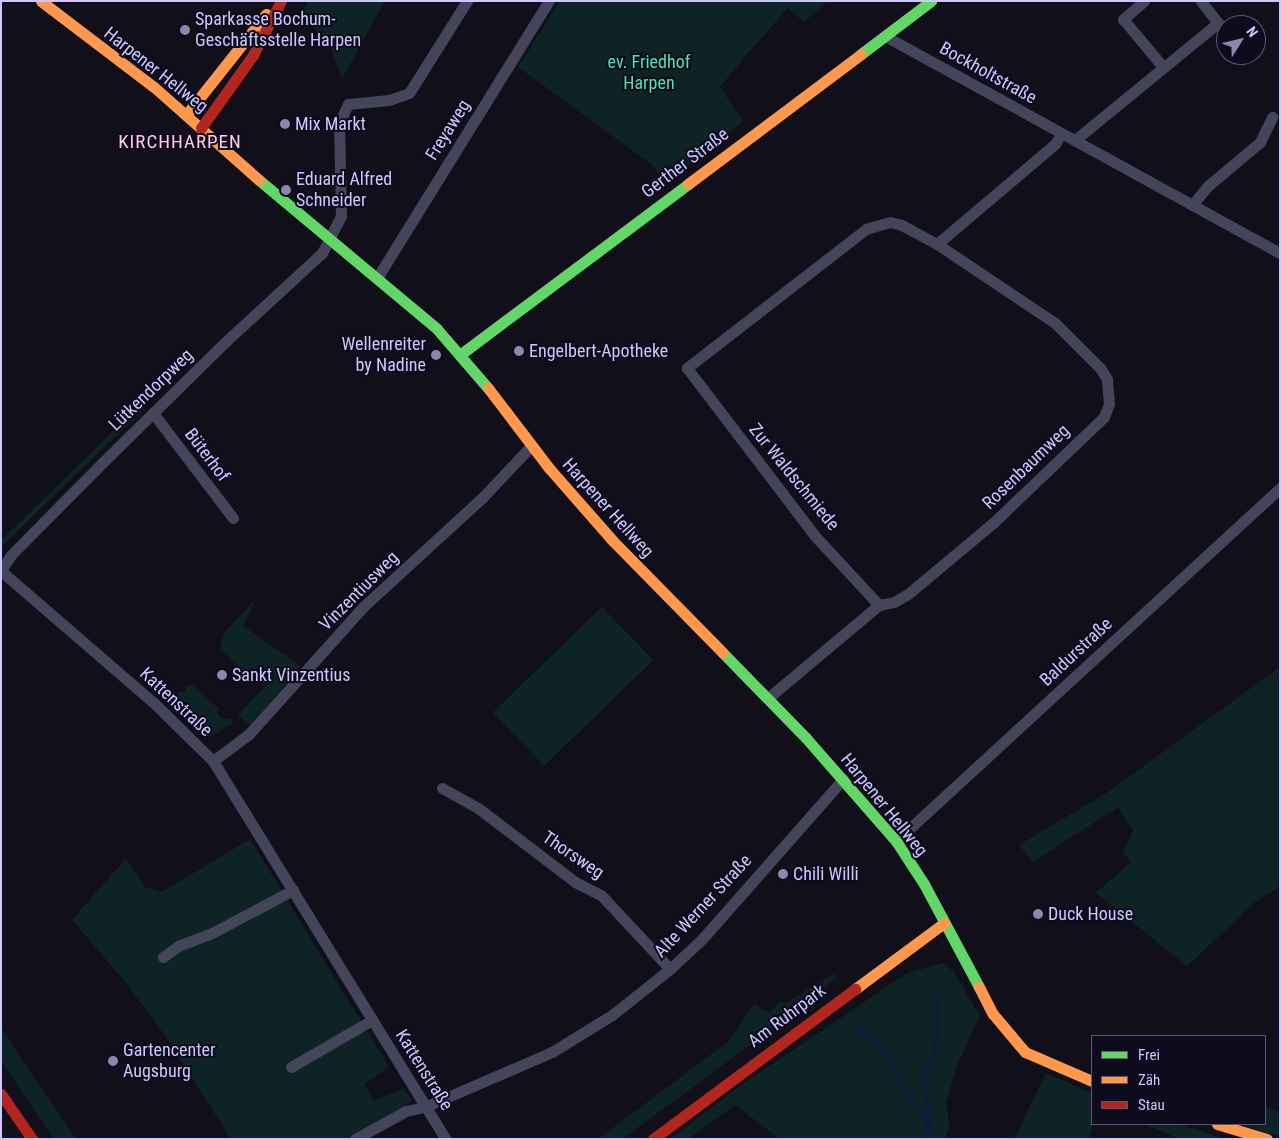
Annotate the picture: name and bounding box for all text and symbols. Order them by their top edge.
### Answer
place label: Sparkasse Bochum- Geschäftsstelle Harpen [195,9,361,52]
north arrow [1216,15,1266,65]
street label: Harpener Hellweg [100,23,212,117]
marker: Sparkasse Bochum- Geschäftsstelle Harpen [179,24,191,36]
text: N [1243,24,1261,40]
street label: Bockholtstraße [936,37,1040,109]
park label: ev. Friedhof Harpen [608,52,690,94]
street label: Freyaweg [421,96,475,164]
place label: Mix Markt [295,113,366,135]
marker: Mix Markt [279,118,291,130]
street label: Gerther Straße [637,123,733,203]
district label: KIRCHHARPEN [117,131,243,153]
place label: Eduard Alfred Schneider [296,169,392,212]
marker: Eduard Alfred Schneider [280,184,292,196]
place label: Wellenreiter by Nadine [342,334,426,376]
place label: Engelbert-Apotheke [529,340,668,362]
street label: Lütkendorpweg [104,344,198,436]
marker: Engelbert-Apotheke [513,345,525,357]
marker: Wellenreiter by Nadine [430,349,442,361]
street label: Zur Waldschmiede [744,419,844,535]
street label: Rosenbaumweg [978,420,1074,514]
street label: Büterhof [180,424,234,486]
street label: Harpener Hellweg [558,454,658,562]
street label: Vinzentiusweg [315,547,403,635]
street label: Baldurstraße [1035,613,1117,691]
street label: Kattenstraße [135,663,217,741]
place label: Sankt Vinzentius [232,664,350,686]
marker: Sankt Vinzentius [216,669,228,681]
street label: Harpener Hellweg [836,749,932,861]
street label: Thorsweg [538,827,608,883]
street label: Alte Werner Straße [650,850,756,962]
place label: Chili Willi [793,863,859,885]
marker: Chili Willi [777,868,789,880]
place label: Duck House [1048,903,1133,925]
marker: Duck House [1032,908,1044,920]
street label: Am Ruhrpark [744,980,830,1052]
street label: Kattenstraße [391,1026,457,1114]
legend [1091,1035,1266,1125]
place label: Gartencenter Augsburg [123,1040,215,1082]
text: Frei [1138,1046,1160,1064]
marker: Gartencenter Augsburg [107,1055,119,1067]
text: Zäh [1138,1071,1160,1089]
text: Stau [1138,1096,1165,1114]

